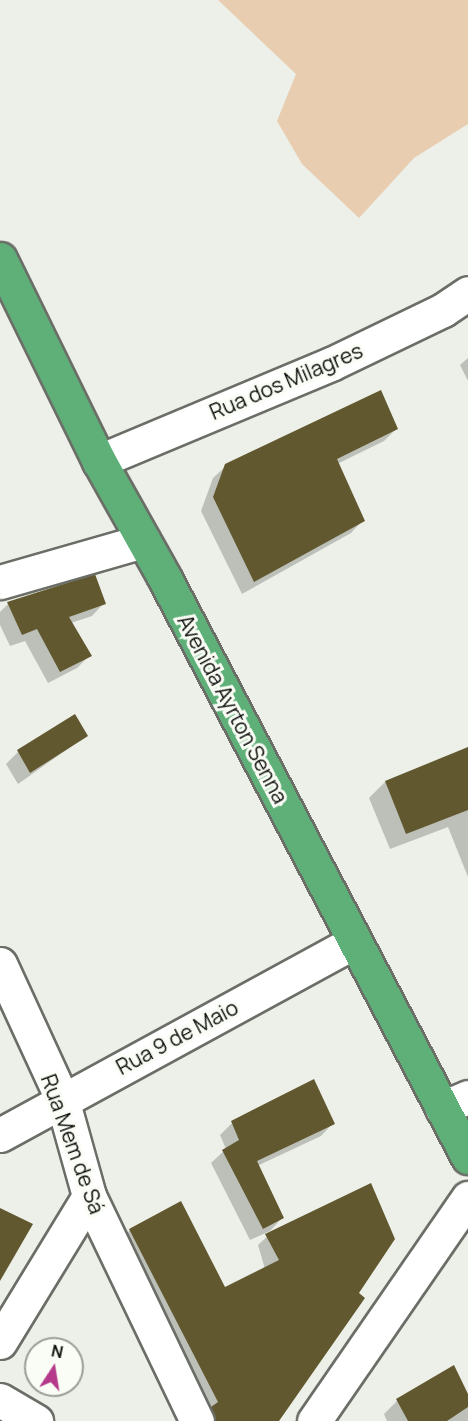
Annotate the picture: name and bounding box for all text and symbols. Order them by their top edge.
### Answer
street label: Rua dos Milagres [206,337,366,425]
street label: Avenida Ayrton Senna [173,610,293,808]
street label: Rua 9 de Maio [112,994,242,1080]
street label: Rua Mem de Sá [36,1071,110,1217]
north arrow [24,1337,84,1397]
text: N [49,1339,65,1363]

